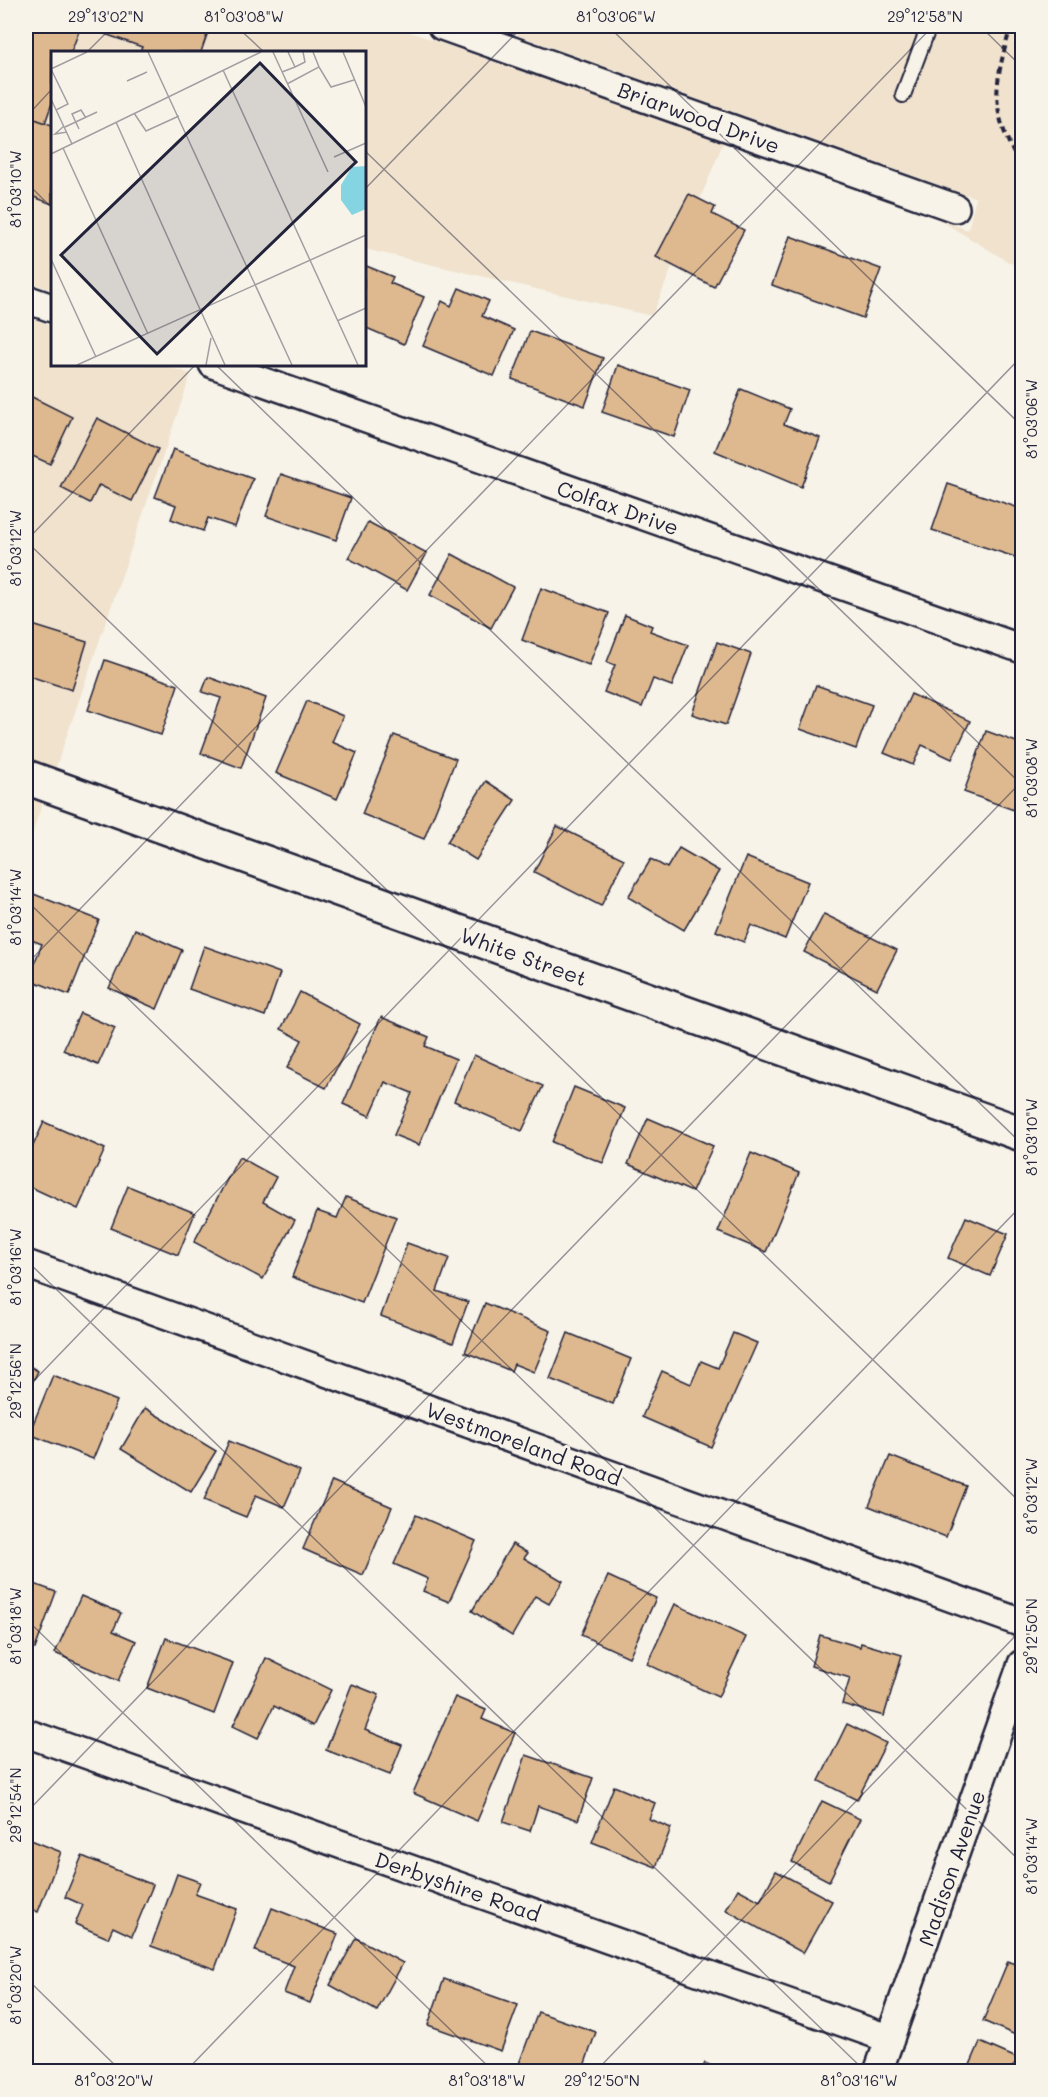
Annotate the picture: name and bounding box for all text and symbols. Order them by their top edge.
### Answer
text: 29°13'02"N [68,6,144,26]
text: 81°03'08"W [204,6,284,26]
text: 81°03'06"W [576,6,656,26]
text: 29°12'58"N [887,6,963,26]
inset map [51,51,366,366]
street label: Briarwood Drive [614,75,784,159]
text: 81°03'10"W [5,150,25,228]
text: 81°03'06"W [1021,379,1041,459]
street label: Colfax Drive [554,474,682,540]
text: 81°03'12"W [5,510,25,586]
text: 81°03'08"W [1021,738,1041,818]
text: 81°03'14"W [5,869,25,945]
street label: White Street [457,921,591,991]
text: 81°03'10"W [1021,1098,1041,1176]
text: 81°03'16"W [5,1228,25,1306]
text: 29°12'56"N [5,1343,25,1419]
street label: Westmoreland Road [423,1395,625,1491]
text: 81°03'12"W [1021,1458,1041,1534]
text: 81°03'18"W [5,1587,25,1665]
text: 29°12'50"N [1021,1598,1041,1674]
text: 29°12'54"N [5,1767,25,1843]
street label: Madison Avenue [912,1786,990,1950]
text: 81°03'14"W [1021,1818,1041,1894]
street label: Derbyshire Road [372,1845,544,1927]
text: 81°03'20"W [5,1946,25,2025]
text: 81°03'20"W [75,2070,154,2090]
text: 81°03'18"W [448,2070,526,2090]
text: 29°12'50"N [564,2070,640,2090]
text: 81°03'16"W [820,2070,898,2090]

